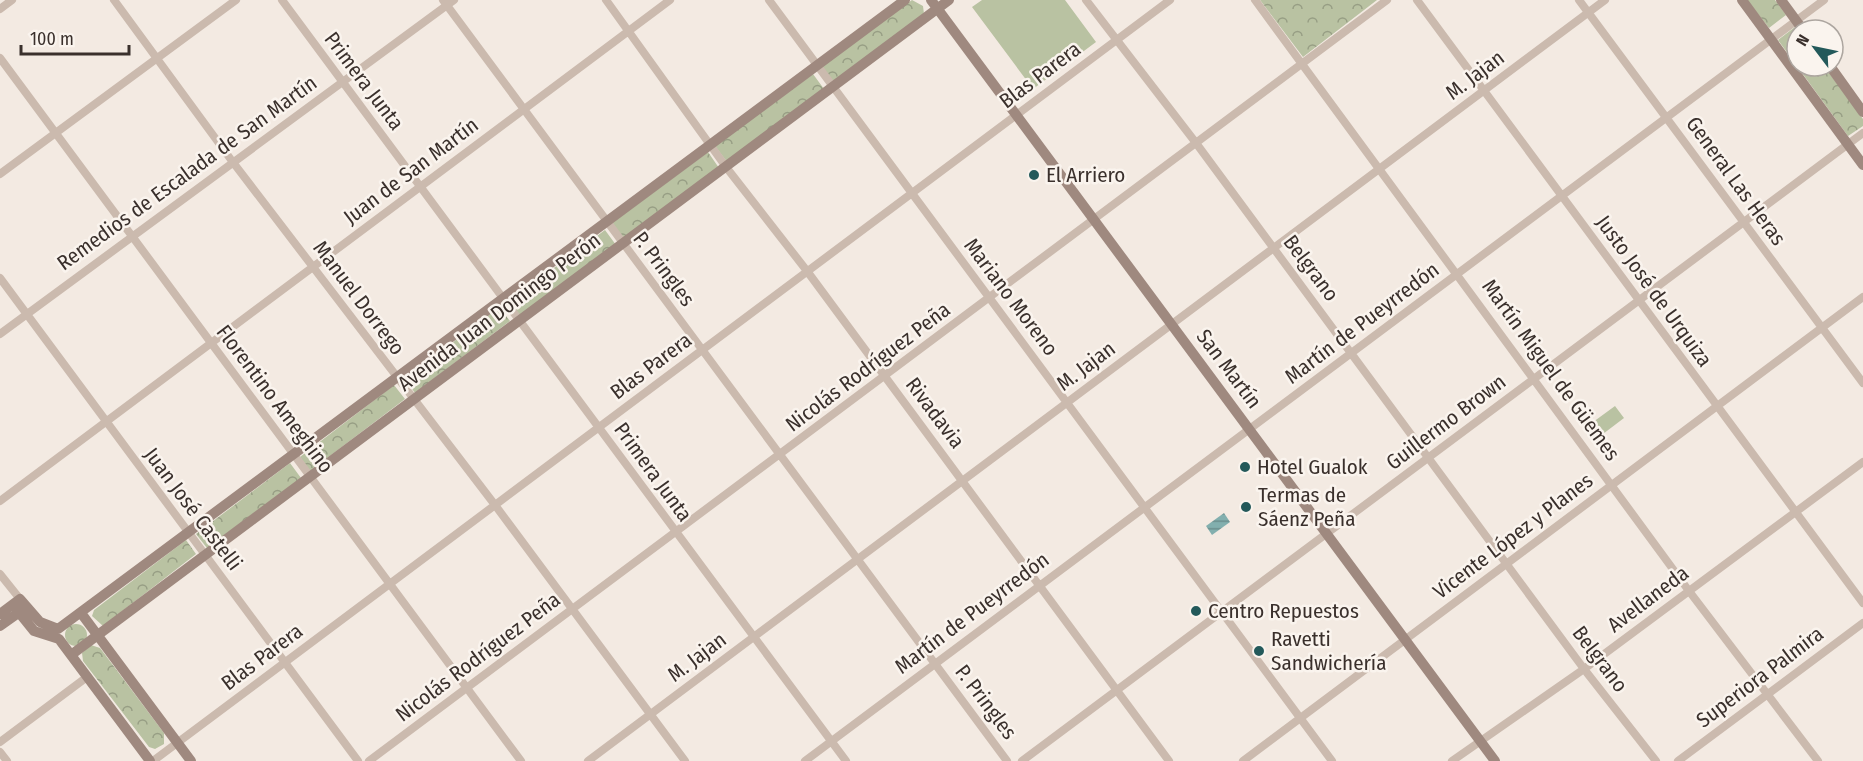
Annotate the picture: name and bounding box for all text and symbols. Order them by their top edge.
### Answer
scale bar [21,18,129,56]
north arrow [1785,18,1845,78]
street label: Primera Junta [319,27,409,135]
text: 100 m [30,28,74,50]
text: N [1792,31,1813,49]
street label: Blas Parera [994,36,1086,114]
street label: M. Jajan [1441,45,1509,105]
street label: Remedios de Escalada de San Martín [52,70,322,276]
street label: General Las Heras [1680,111,1792,251]
street label: Juan de San Martín [338,112,484,230]
place label: El Arriero [1046,162,1125,188]
marker: El Arriero [1027,168,1041,182]
street label: Justo José de Urquiza [1590,210,1718,372]
street label: Avenida Juan Domingo Perón [392,227,606,397]
street label: P. Pringles [628,227,701,311]
street label: Belgrano [1278,230,1344,306]
street label: Mariano Moreno [958,233,1064,361]
street label: Manuel Dorrego [308,236,410,360]
street label: Martín de Pueyrredón [1280,257,1444,389]
street label: Martín Miguel de Güemes [1476,274,1626,466]
street label: Nicolás Rodríguez Peña [781,297,955,437]
street label: Florentino Ameghino [211,320,339,478]
street label: San Martín [1191,324,1267,414]
street label: Blas Parera [605,327,697,405]
street label: M. Jajan [1052,336,1120,396]
street label: Guillermo Brown [1381,369,1511,475]
street label: Rivadavia [900,372,970,454]
street label: Primera Junta [608,417,698,527]
street label: Juan José Castelli [138,443,248,575]
place label: Hotel Gualok [1257,454,1368,480]
marker: Hotel Gualok [1238,460,1252,474]
street label: Vicente López y Planes [1428,467,1598,605]
place label: Termas de Sáenz Peña [1258,482,1355,532]
marker: Termas de Sáenz Peña [1239,500,1253,514]
street label: Martín de Pueyrredón [890,547,1054,679]
street label: Avellaneda [1602,560,1694,638]
street label: Nicolás Rodríguez Peña [391,587,565,727]
place label: Centro Repuestos [1208,598,1359,624]
marker: Centro Repuestos [1189,604,1203,618]
street label: Blas Parera [216,618,308,696]
street label: Belgrano [1567,621,1633,697]
street label: Superiora Palmira [1691,621,1829,733]
place label: Ravetti Sandwichería [1271,626,1386,676]
street label: M. Jajan [663,627,731,687]
marker: Ravetti Sandwichería [1252,644,1266,658]
street label: P. Pringles [950,660,1023,744]

